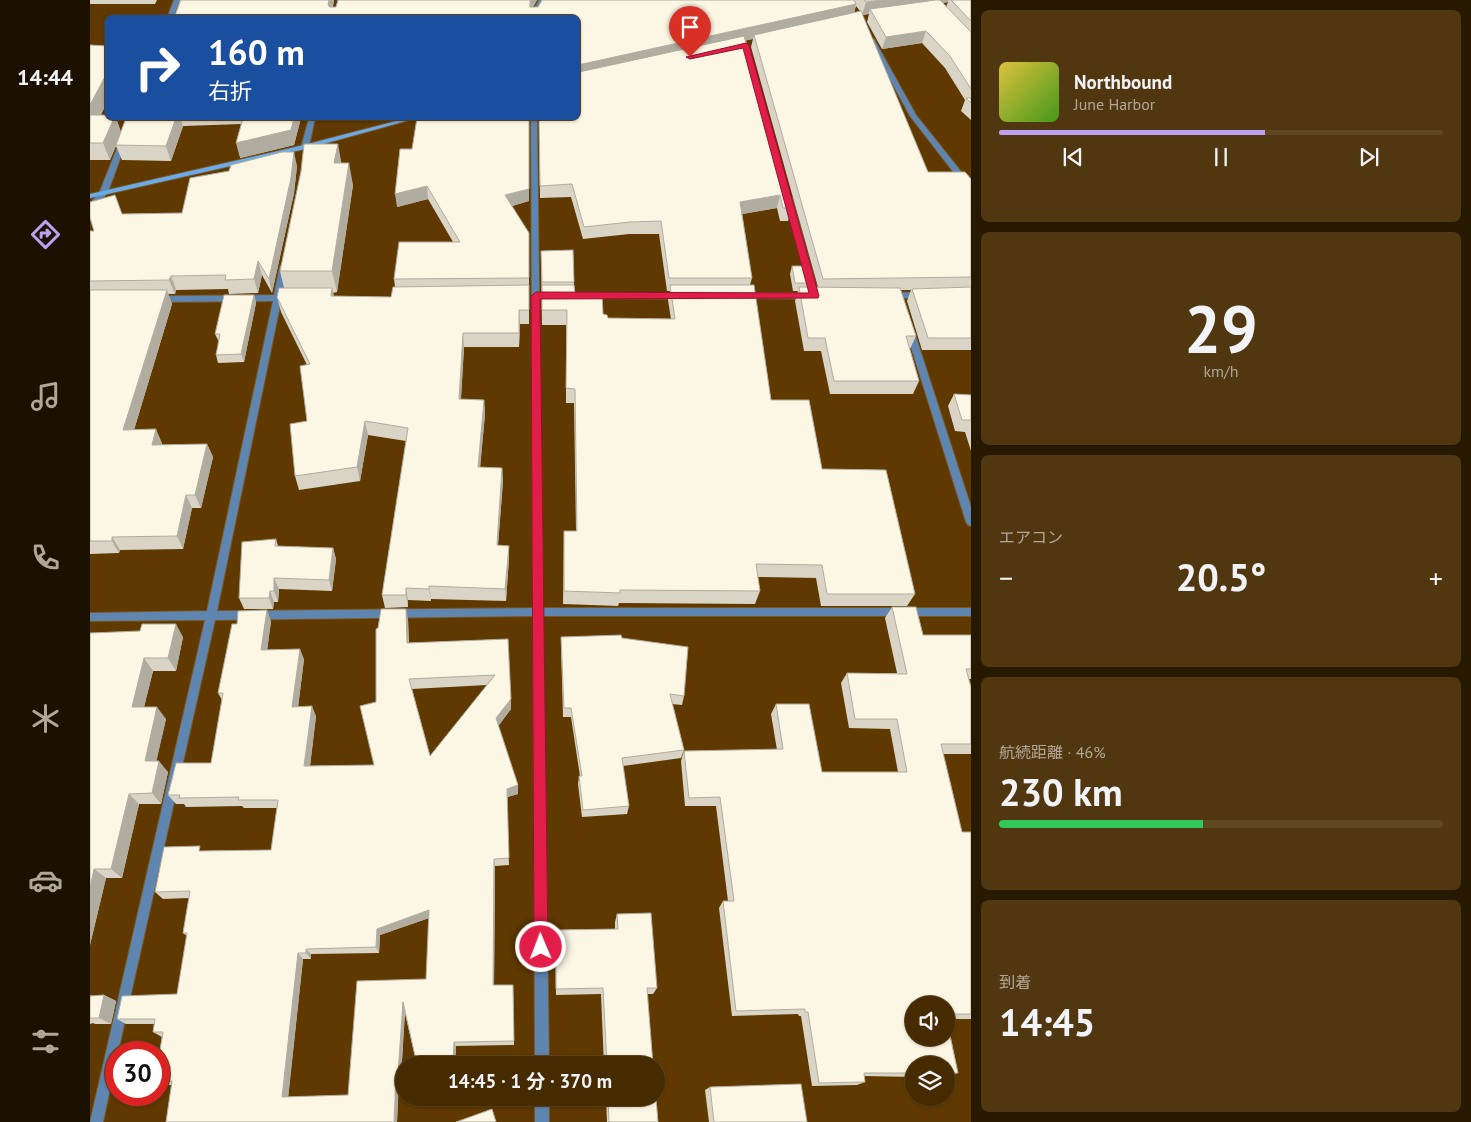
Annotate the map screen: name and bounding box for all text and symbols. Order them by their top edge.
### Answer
pin [669,6,711,57]
icon: arrive [676,13,704,41]
text: 160 m [208,29,305,75]
icon: right [125,35,190,100]
text: 14:44 [17,63,73,91]
text: Northbound [1074,70,1172,94]
text: 右折 [208,77,252,105]
text: June Harbor [1074,94,1155,114]
icon: previous [1059,143,1087,171]
icon: pause [1207,143,1235,171]
icon: next [1355,143,1383,171]
icon: directions [28,217,63,252]
text: 29 [1184,286,1258,370]
text: km/h [1203,361,1239,381]
icon: music [28,379,63,414]
text: エアコン [999,527,1063,547]
icon: phone [28,540,63,575]
text: 20.5° [1176,552,1266,601]
text: − [999,559,1013,596]
text: + [1429,559,1443,596]
icon: climate [28,701,63,736]
text: 航続距離 · 46% [999,742,1106,762]
text: 230 km [999,767,1123,816]
icon: car [28,863,63,898]
position arrow [514,920,566,972]
text: 到着 [999,972,1031,992]
map controls [905,996,955,1106]
button: sound [905,996,955,1046]
text: 14:45 [999,997,1095,1046]
icon: filters [28,1024,63,1059]
speed limit sign: 30 [105,1041,170,1106]
button: layers [905,1056,955,1106]
text: 14:45 · 1 分 · 370 m [448,1069,612,1093]

